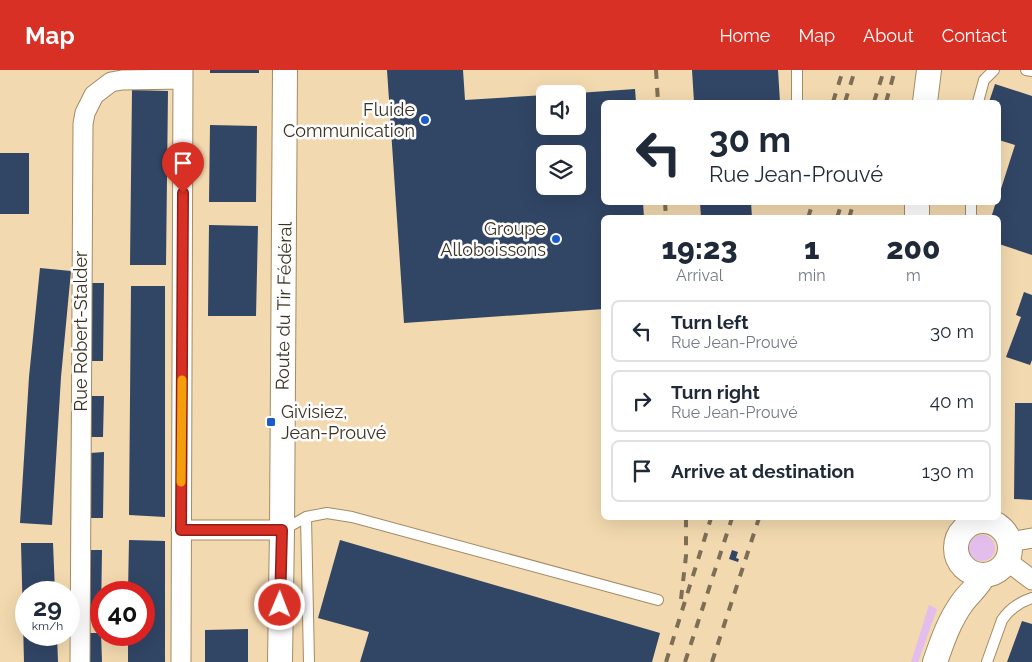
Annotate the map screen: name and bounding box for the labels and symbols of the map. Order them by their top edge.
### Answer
place label: Fluide Communication [283,99,415,141]
marker: Fluide Communication [419,114,431,126]
pin [162,142,204,193]
place label: Groupe Alloboissons [440,218,546,260]
street label: Route du Tir Fédéral [272,221,295,390]
marker: Groupe Alloboissons [550,233,562,245]
street label: Rue Robert-Stalder [70,250,91,411]
place label: Givisiez, Jean-Prouvé [281,401,387,443]
marker: Givisiez, Jean-Prouvé [265,416,277,428]
position arrow [253,578,305,630]
speed limit sign: 40 [90,581,155,646]

